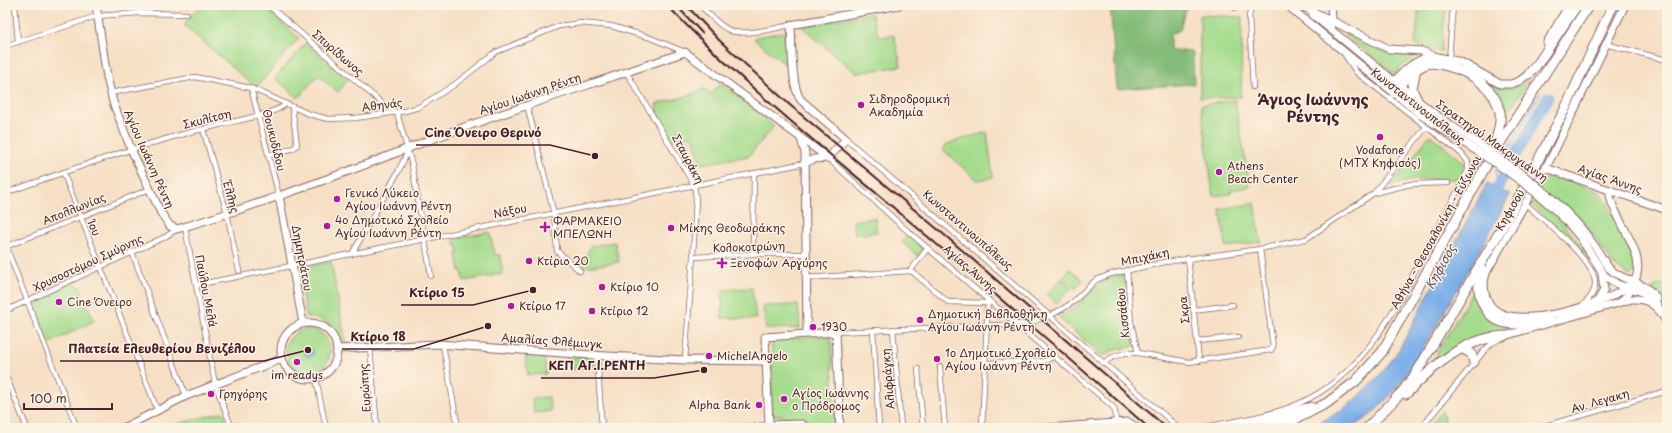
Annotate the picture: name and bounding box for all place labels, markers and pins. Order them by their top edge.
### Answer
place label: Σιδηροδρομική Ακαδημία [869,90,950,120]
marker: Σιδηροδρομική Ακαδημία [856,100,866,110]
callout: Cine Όνειρο Θερινό [416,121,550,145]
marker: Vodafone (MTX Κηφισός) [1375,132,1385,142]
place label: Vodafone (MTX Κηφισός) [1339,141,1421,171]
place label: Athens Beach Center [1227,157,1299,187]
marker: Athens Beach Center [1214,167,1224,177]
place label: Γενικό Λύκειο Αγίου Ιωάννη Ρέντη [345,184,452,214]
marker: Γενικό Λύκειο Αγίου Ιωάννη Ρέντη [332,194,342,204]
place label: 4ο Δημοτικό Σχολείο Αγίου Ιωάννη Ρέντη [335,211,449,241]
place label: ΦΑΡΜΑΚΕΙΟ ΜΠΕΛΩΝΗ [553,212,622,242]
place label: Μίκης Θεοδωράκης [679,219,786,236]
marker: 4ο Δημοτικό Σχολείο Αγίου Ιωάννη Ρέντη [322,221,332,231]
marker: ΦΑΡΜΑΚΕΙΟ ΜΠΕΛΩΝΗ [540,222,550,232]
marker: Μίκης Θεοδωράκης [666,223,676,233]
place label: Κτίριο 20 [537,252,589,269]
place label: Ξενοφών Αργύρης [730,254,828,271]
marker: Κτίριο 20 [524,256,534,266]
marker: Ξενοφών Αργύρης [717,258,727,268]
place label: Κτίριο 10 [610,278,659,295]
callout: Κτίριο 15 [401,281,473,305]
marker: Κτίριο 10 [597,282,607,292]
place label: Cine Όνειρο [67,293,132,310]
marker: Cine Όνειρο [54,297,64,307]
place label: Κτίριο 17 [519,297,566,314]
marker: Κτίριο 17 [506,301,516,311]
place label: Κτίριο 12 [600,302,649,319]
place label: Δημοτική Βιβλιοθήκη Αγίου Ιωάννη Ρέντη [928,305,1047,335]
marker: Κτίριο 12 [587,306,597,316]
marker: Δημοτική Βιβλιοθήκη Αγίου Ιωάννη Ρέντη [915,315,925,325]
place label: 1930 [821,318,847,335]
marker: 1930 [808,322,818,332]
callout: Κτίριο 18 [342,325,414,349]
callout: Πλατεία Ελευθερίου Βενιζέλου [60,337,264,361]
place label: 1ο Δημοτικό Σχολείο Αγίου Ιωάννη Ρέντη [945,344,1056,374]
place label: MichelAngelo [717,347,788,364]
marker: MichelAngelo [704,351,714,361]
callout: ΚΕΠ ΑΓ.Ι.ΡΕΝΤΗ [541,354,654,378]
marker: 1ο Δημοτικό Σχολείο Αγίου Ιωάννη Ρέντη [932,354,942,364]
marker: im readys [292,357,302,367]
place label: im readys [271,366,323,383]
place label: Αγίος Ιωάννης ο Πρόδρομος [792,384,870,414]
place label: Γρηγόρης [219,385,268,402]
marker: Γρηγόρης [206,389,216,399]
marker: Αγίος Ιωάννης ο Πρόδρομος [779,394,789,404]
place label: Alpha Bank [689,396,751,413]
marker: Alpha Bank [754,400,764,410]

